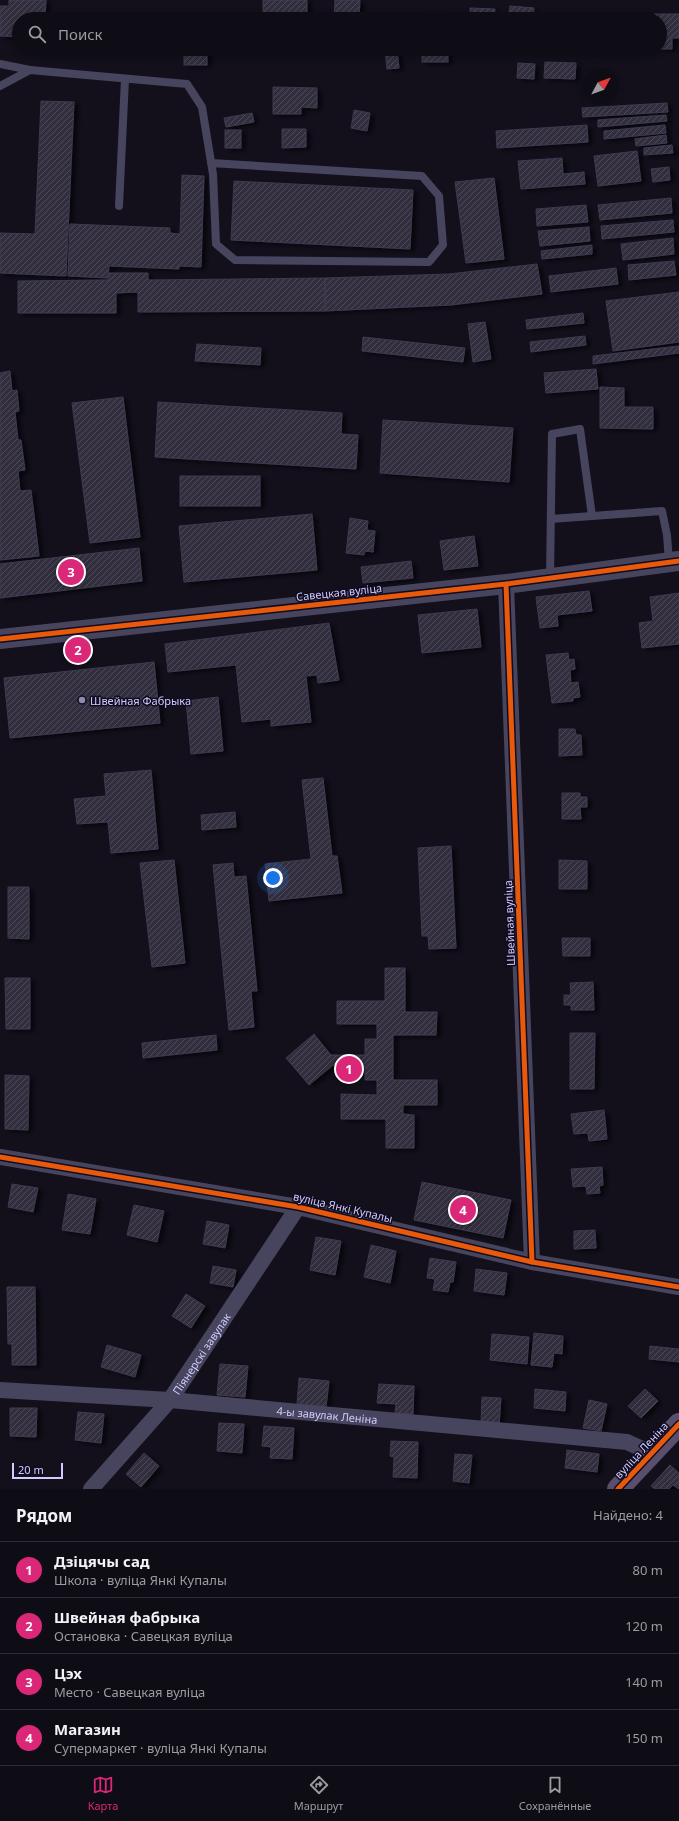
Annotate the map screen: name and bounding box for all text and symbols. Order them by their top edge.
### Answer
search box [12,12,667,56]
icon: search [26,23,48,45]
text: Поиск [58,24,103,44]
north arrow [583,68,619,104]
pin: 3 [58,557,84,587]
street label: Савецкая вуліца [295,580,383,604]
pin: 2 [65,635,91,665]
place label: Швейная Фабрыка [90,693,191,708]
marker: Швейная Фабрыка [77,695,87,705]
your location [263,868,283,888]
street label: Швейная вуліца [500,880,518,966]
pin: 1 [336,1054,362,1084]
street label: вуліца Янкі Купалы [292,1188,394,1226]
pin: 4 [450,1195,476,1225]
street label: Піянерскі завулак [168,1310,234,1397]
street label: 4-ы завулак Леніна [276,1402,378,1427]
street label: вуліца Леніна [611,1418,671,1482]
scale bar [12,1461,63,1480]
text: 20 m [18,1462,44,1477]
text: Рядом [16,1504,72,1527]
text: Найдено: 4 [593,1506,663,1524]
text: Дзіцячы сад [54,1551,149,1571]
text: 1 [25,1561,33,1579]
text: 80 m [633,1561,663,1579]
text: Школа · вуліца Янкі Купалы [54,1571,227,1589]
text: Швейная фабрыка [54,1607,200,1627]
text: 2 [25,1617,33,1635]
text: 120 m [625,1617,663,1635]
text: Остановка · Савецкая вуліца [54,1627,233,1645]
text: Цэх [54,1663,82,1683]
text: 3 [25,1673,33,1691]
text: 140 m [625,1673,663,1691]
text: Место · Савецкая вуліца [54,1683,205,1701]
text: Магазин [54,1719,121,1739]
text: 4 [25,1729,33,1747]
text: 150 m [625,1729,663,1747]
text: Супермаркет · вуліца Янкі Купалы [54,1739,267,1757]
tab: Карта [88,1774,118,1813]
tab: Маршрут [294,1774,343,1813]
tab: Сохранённые [519,1774,591,1813]

